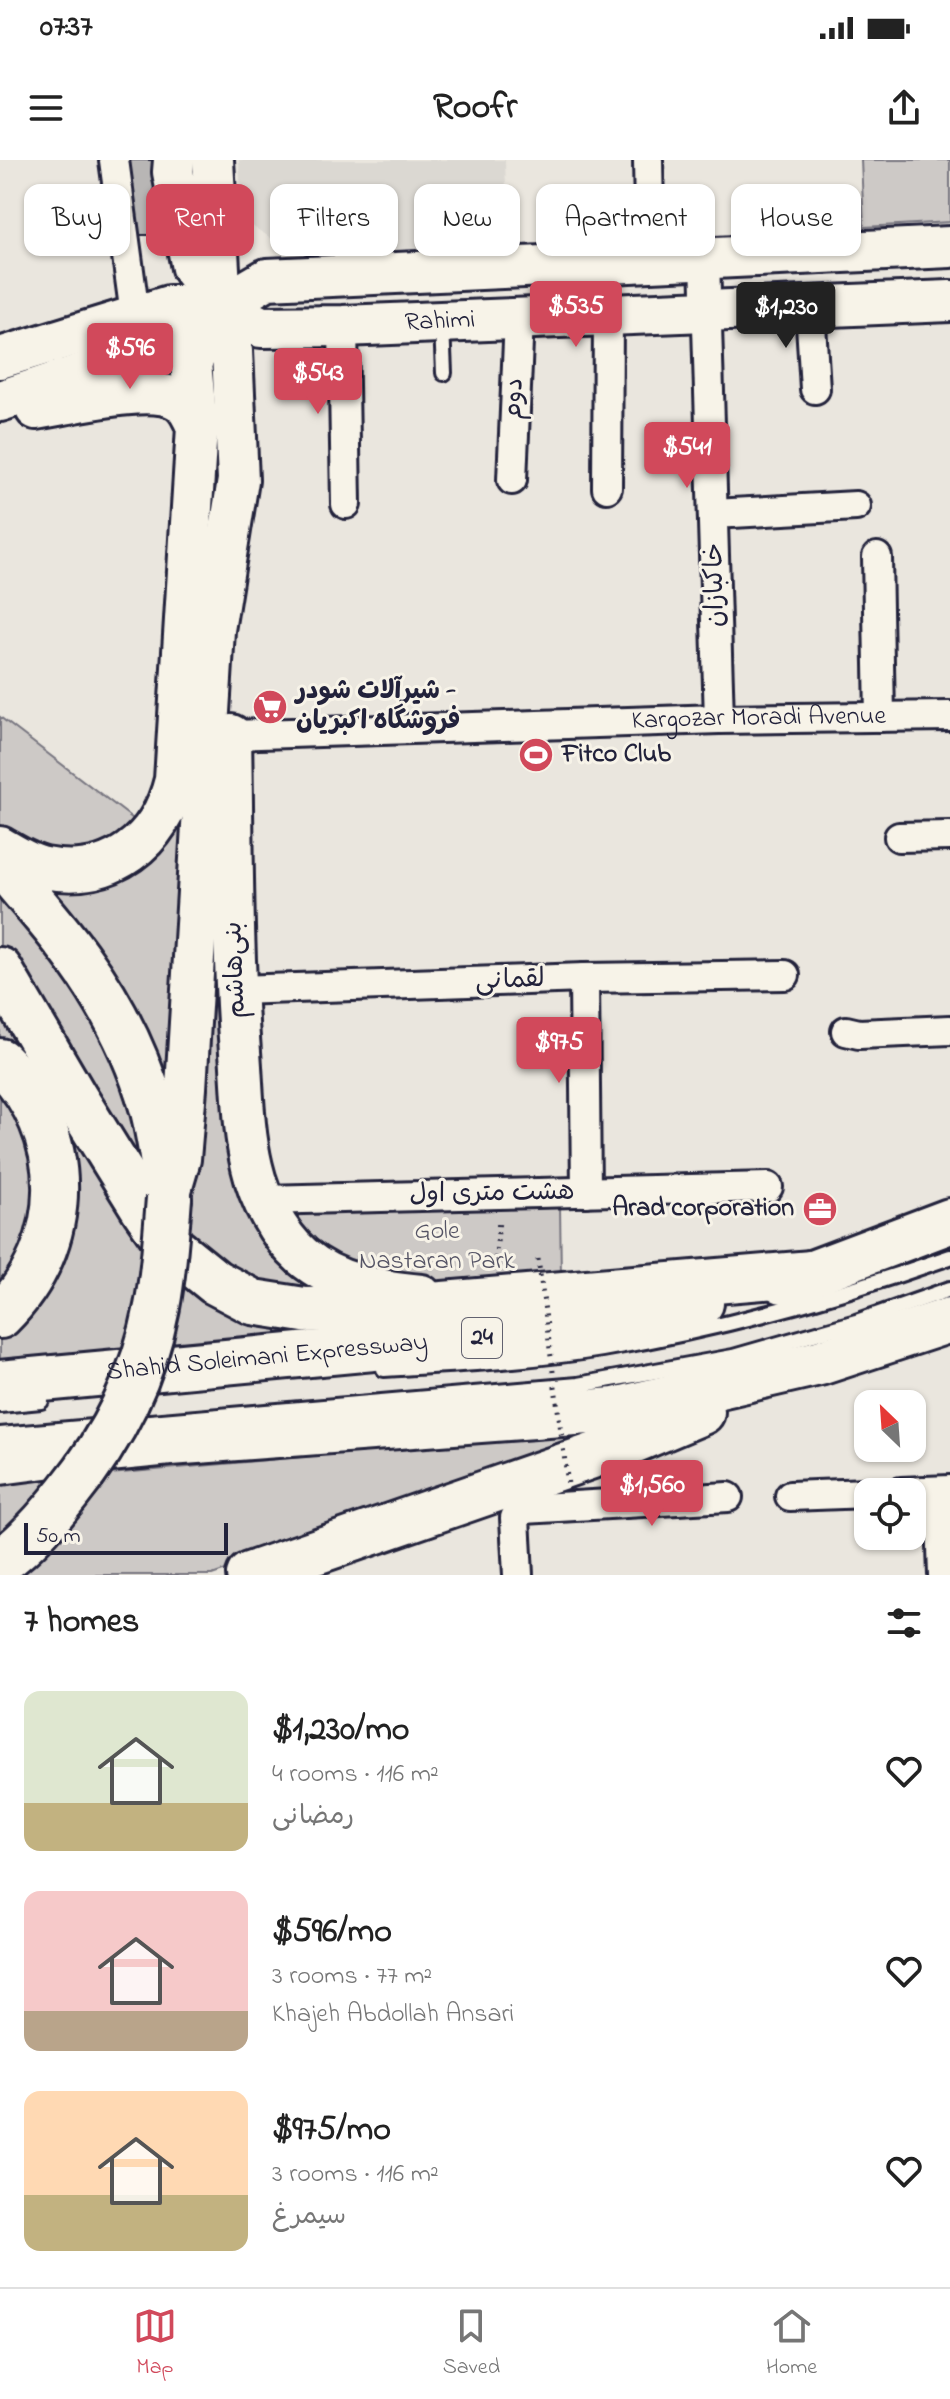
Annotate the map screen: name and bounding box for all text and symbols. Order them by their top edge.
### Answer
text: 07:37 [40,6,93,50]
text: Roofr [433,82,517,135]
icon: menu [24,86,68,130]
icon: share [882,86,926,130]
chip: Buy [24,184,130,256]
chip: Rent [146,184,254,256]
chip: Filters [270,184,398,256]
chip: New [414,184,520,256]
chip: Apartment [536,184,715,256]
chip: House [731,184,861,256]
pin: $535 [529,281,623,349]
pin: $1,230 [721,282,851,350]
text: $535 [548,288,604,326]
text: $1,230 [754,289,818,327]
street label: Rahimi [404,302,476,342]
pin: $596 [83,323,177,391]
text: $596 [105,330,155,368]
pin: $543 [271,348,365,416]
text: $543 [292,355,344,393]
street label: دوم [495,377,535,421]
pin: $541 [640,422,734,490]
text: $541 [662,429,712,467]
street label: خاکبازان [696,543,736,627]
place label: شیرآلات شودر - فروشگاه اکبریان [294,673,460,741]
supermarket icon: شیرآلات شودر - فروشگاه اکبریان [251,688,289,726]
street label: Kargozar Moradi Avenue [631,698,887,741]
sports icon: Fitco Club [517,736,555,774]
place label: Fitco Club [560,736,671,774]
street label: بنی‌هاشم [215,921,257,1019]
street label: لقمانی [475,961,545,1001]
pin: $975 [512,1017,606,1085]
text: $975 [534,1024,584,1062]
street label: هشت متری اول [409,1174,575,1214]
place label: Arad corporation [612,1190,794,1228]
office icon: Arad corporation [801,1190,839,1228]
park label: Gole Nastaran Park [359,1213,516,1281]
road number: 24 [462,1318,502,1358]
street label: Shahid Soleimani Expressway [104,1324,429,1392]
north arrow [854,1390,926,1462]
map controls [854,1390,926,1550]
pin: $1,560 [587,1460,717,1528]
text: $1,560 [619,1467,685,1505]
button: locate [854,1478,926,1550]
scale bar [24,1519,228,1555]
text: 50 m [36,1521,81,1553]
text: 7 homes [24,1598,139,1648]
icon: filters [882,1601,926,1645]
text: $1,230/mo [272,1706,409,1756]
icon: home [88,1723,184,1819]
icon: heart [882,1749,926,1793]
text: 4 rooms · 116 m² [272,1756,439,1794]
text: رمضانی [272,1798,354,1836]
text: $596/mo [272,1908,392,1958]
icon: home [88,1923,184,2019]
icon: heart [882,1949,926,1993]
text: 3 rooms · 77 m² [272,1958,432,1996]
text: Khajeh Abdollah Ansari [272,1996,514,2034]
text: $975/mo [272,2106,391,2156]
icon: home [88,2123,184,2219]
icon: heart [882,2149,926,2193]
text: 3 rooms · 116 m² [272,2156,439,2194]
text: سیمرغ [272,2198,346,2236]
tab: Map [133,2304,177,2384]
tab: Saved [443,2304,500,2384]
tab: Home [766,2304,817,2384]

